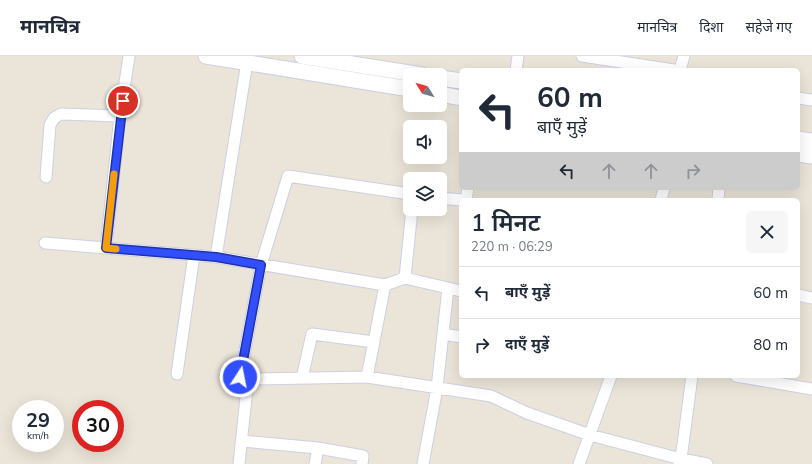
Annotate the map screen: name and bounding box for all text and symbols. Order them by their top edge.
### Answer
text: मानचित्र [20,14,80,40]
text: मानचित्र [637,18,677,37]
text: दिशा [699,18,723,37]
text: सहेजे गए [745,18,792,37]
north arrow [403,68,447,112]
map controls [403,68,447,216]
text: 60 m [537,79,603,117]
pin [106,84,140,118]
icon: left [471,84,523,136]
icon: arrive [112,90,134,112]
text: बाएँ मुड़ें [537,115,587,139]
button: sound [403,120,447,164]
icon: left [556,160,578,182]
icon: ahead [598,160,620,182]
icon: ahead [640,160,662,182]
icon: right [682,160,704,182]
button: layers [403,172,447,216]
text: 1 मिनट [471,207,540,239]
button: close [746,211,788,253]
text: 220 m · 06:29 [471,238,553,256]
icon: left [471,282,493,304]
text: बाएँ मुड़ें [505,282,550,302]
text: 60 m [753,283,788,303]
icon: right [471,334,493,356]
text: दाएँ मुड़ें [505,334,549,354]
text: 80 m [753,335,788,355]
position arrow [219,356,261,398]
speed limit sign: 30 [72,400,124,452]
text: 29 [26,407,50,434]
text: km/h [27,429,49,443]

